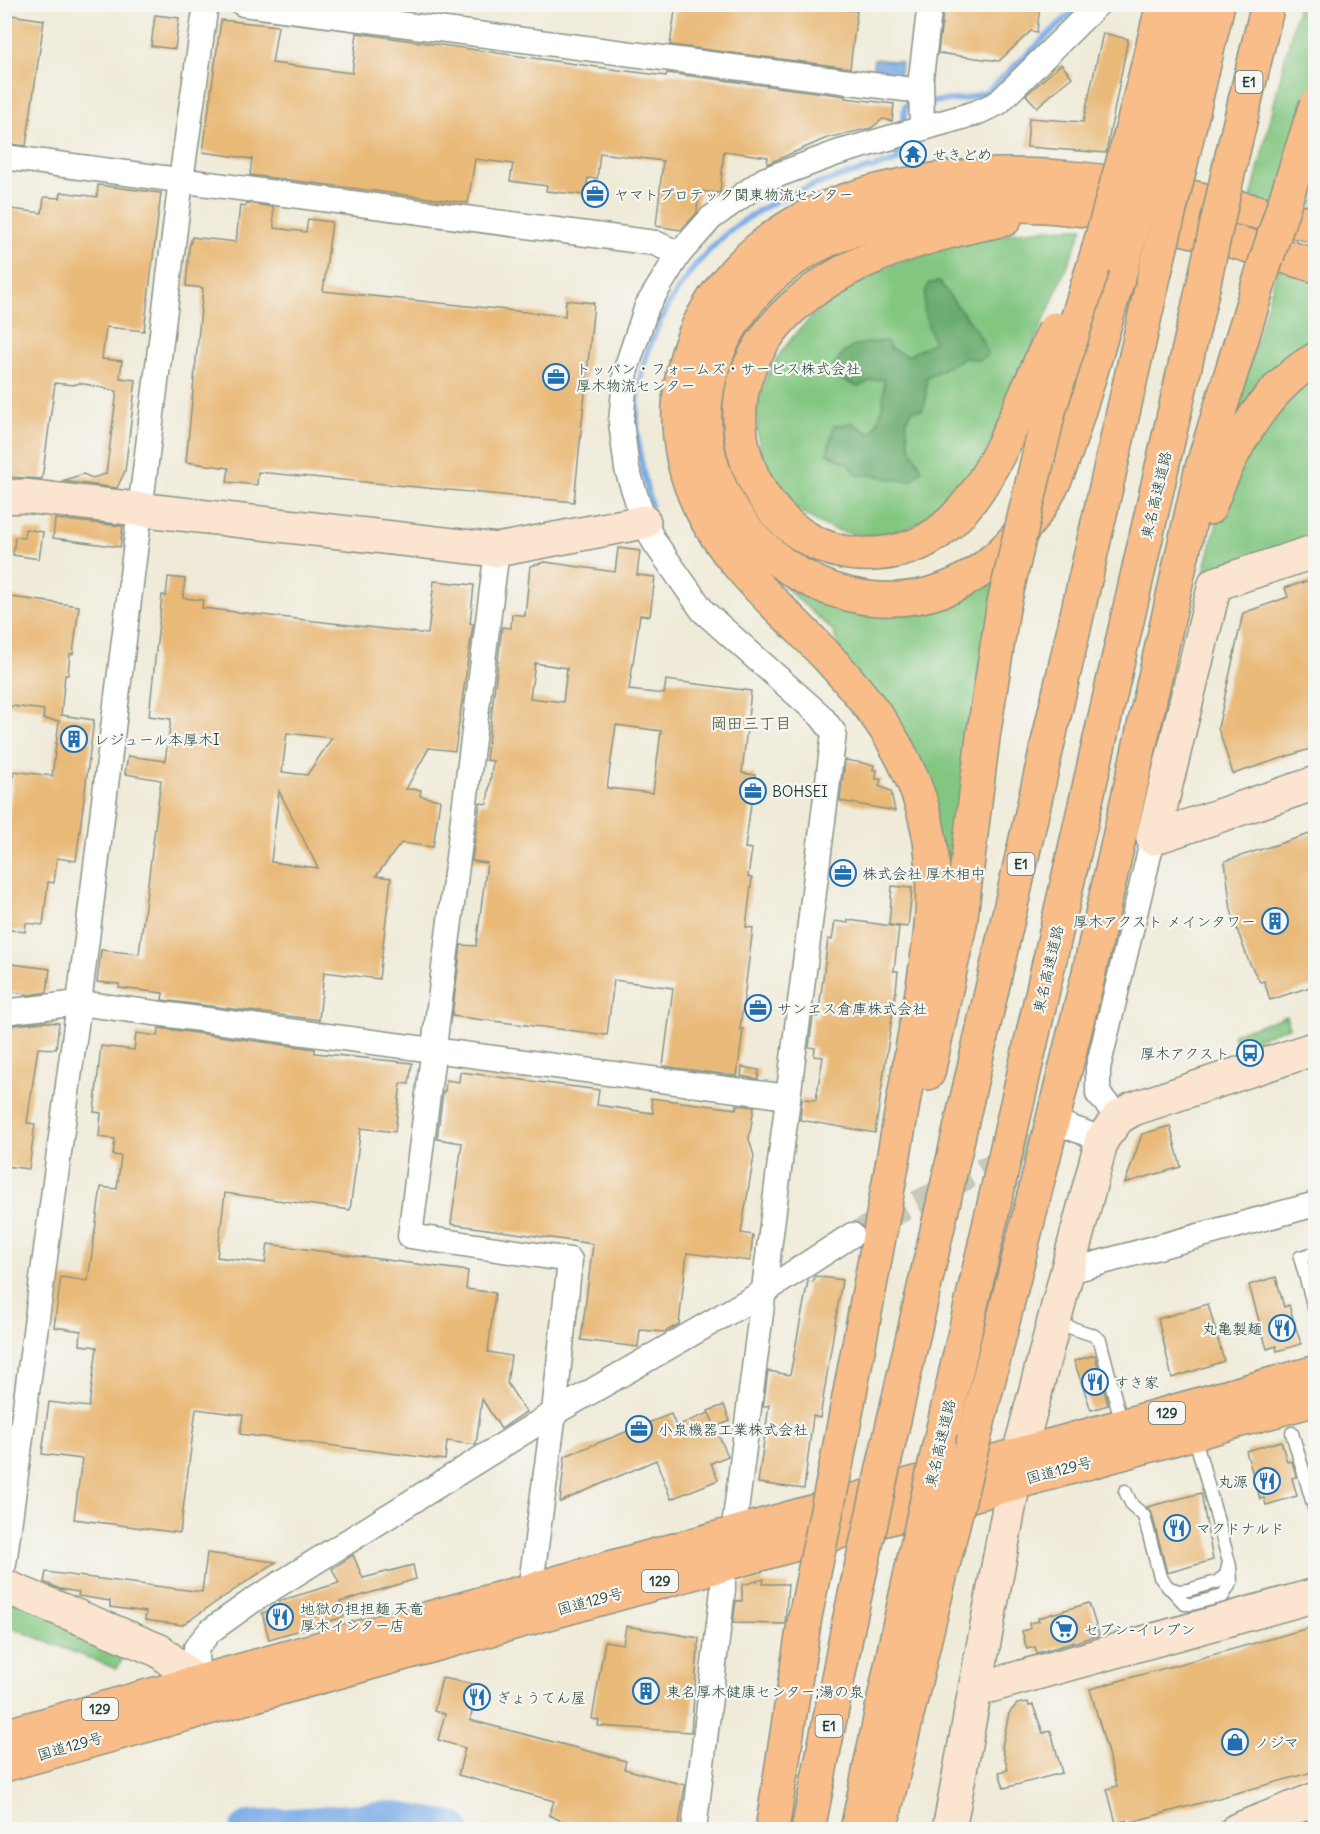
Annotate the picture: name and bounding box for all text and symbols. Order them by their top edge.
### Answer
road number: E1 [1236,71,1262,93]
temple icon: せきどめ [898,139,928,169]
place label: せきどめ [932,145,992,164]
office icon: ヤマトプロテック関東物流センター [580,179,610,209]
place label: ヤマトプロテック関東物流センター [614,185,853,204]
place label: トッパン・フォームズ・サービス株式会社 厚木物流センター [576,359,860,395]
office icon: トッパン・フォームズ・サービス株式会社 厚木物流センター [541,362,571,392]
street label: 東名高速道路 [1137,449,1175,541]
district label: 岡田三丁目 [711,713,791,733]
building icon: レジュール本厚木I [59,724,89,754]
place label: レジュール本厚木I [94,730,220,749]
office icon: BOHSEI [738,776,768,806]
place label: BOHSEI [772,782,828,801]
road number: E1 [1008,853,1034,875]
office icon: 株式会社 厚木相中 [828,858,858,888]
place label: 株式会社 厚木相中 [862,864,986,883]
building icon: 厚木アクスト メインタワー [1260,906,1290,936]
place label: 厚木アクスト メインタワー [1073,912,1256,931]
street label: 東名高速道路 [1029,923,1067,1015]
office icon: サンヱス倉庫株式会社 [743,993,773,1023]
place label: サンヱス倉庫株式会社 [777,999,927,1018]
bus stop icon: 厚木アクスト [1235,1038,1265,1068]
place label: 厚木アクスト [1140,1044,1230,1063]
restaurant icon: 丸亀製麺 [1267,1313,1297,1343]
place label: 丸亀製麺 [1202,1319,1262,1338]
restaurant icon: すき家 [1080,1367,1110,1397]
place label: すき家 [1114,1373,1159,1392]
street label: 東名高速道路 [921,1397,959,1489]
road number: 129 [1149,1402,1185,1424]
office icon: 小泉機器工業株式会社 [624,1414,654,1444]
place label: 小泉機器工業株式会社 [658,1420,808,1439]
street label: 国道129号 [1024,1452,1094,1488]
restaurant icon: 丸源 [1252,1466,1282,1496]
place label: 丸源 [1218,1472,1248,1491]
restaurant icon: マクドナルド [1162,1513,1192,1543]
place label: マクドナルド [1196,1519,1285,1538]
road number: 129 [642,1570,678,1592]
street label: 国道129号 [555,1583,625,1619]
place label: 地獄の担担麺 天竜 厚木インター店 [300,1599,424,1635]
restaurant icon: 地獄の担担麺 天竜 厚木インター店 [265,1602,295,1632]
supermarket icon: セブン-イレブン [1049,1614,1079,1644]
place label: セブン-イレブン [1084,1620,1195,1639]
building icon: 東名厚木健康センター;湯の泉 [631,1676,661,1706]
restaurant icon: ぎょうてん屋 [462,1682,492,1712]
place label: 東名厚木健康センター;湯の泉 [666,1682,864,1701]
place label: ぎょうてん屋 [496,1688,586,1707]
road number: 129 [82,1698,118,1720]
road number: E1 [816,1715,842,1737]
shop icon: ノジマ [1220,1727,1250,1757]
street label: 国道129号 [35,1728,105,1764]
place label: ノジマ [1254,1733,1299,1752]

